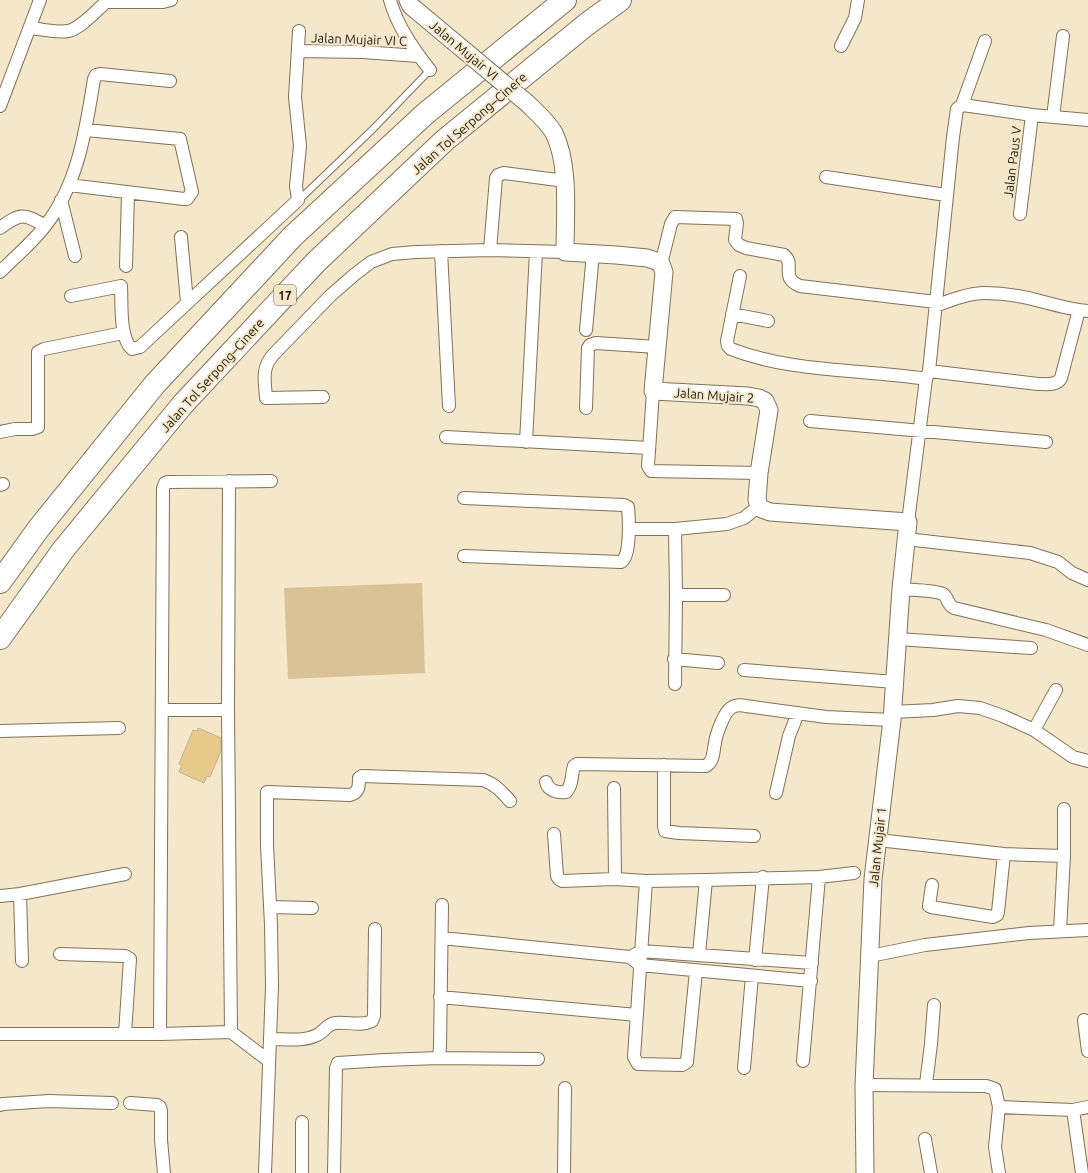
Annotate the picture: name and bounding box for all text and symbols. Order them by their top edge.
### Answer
street label: Jalan Mujair VI [427,17,501,83]
street label: Jalan Mujair VI C [311,30,407,48]
street label: Jalan Tol Serpong–Cinere [409,69,529,177]
street label: Jalan Paus V [1001,125,1023,199]
road number: 17 [274,285,296,305]
street label: Jalan Tol Serpong–Cinere [157,316,267,434]
street label: Jalan Mujair 2 [673,385,755,405]
street label: Jalan Mujair 1 [866,806,888,888]

